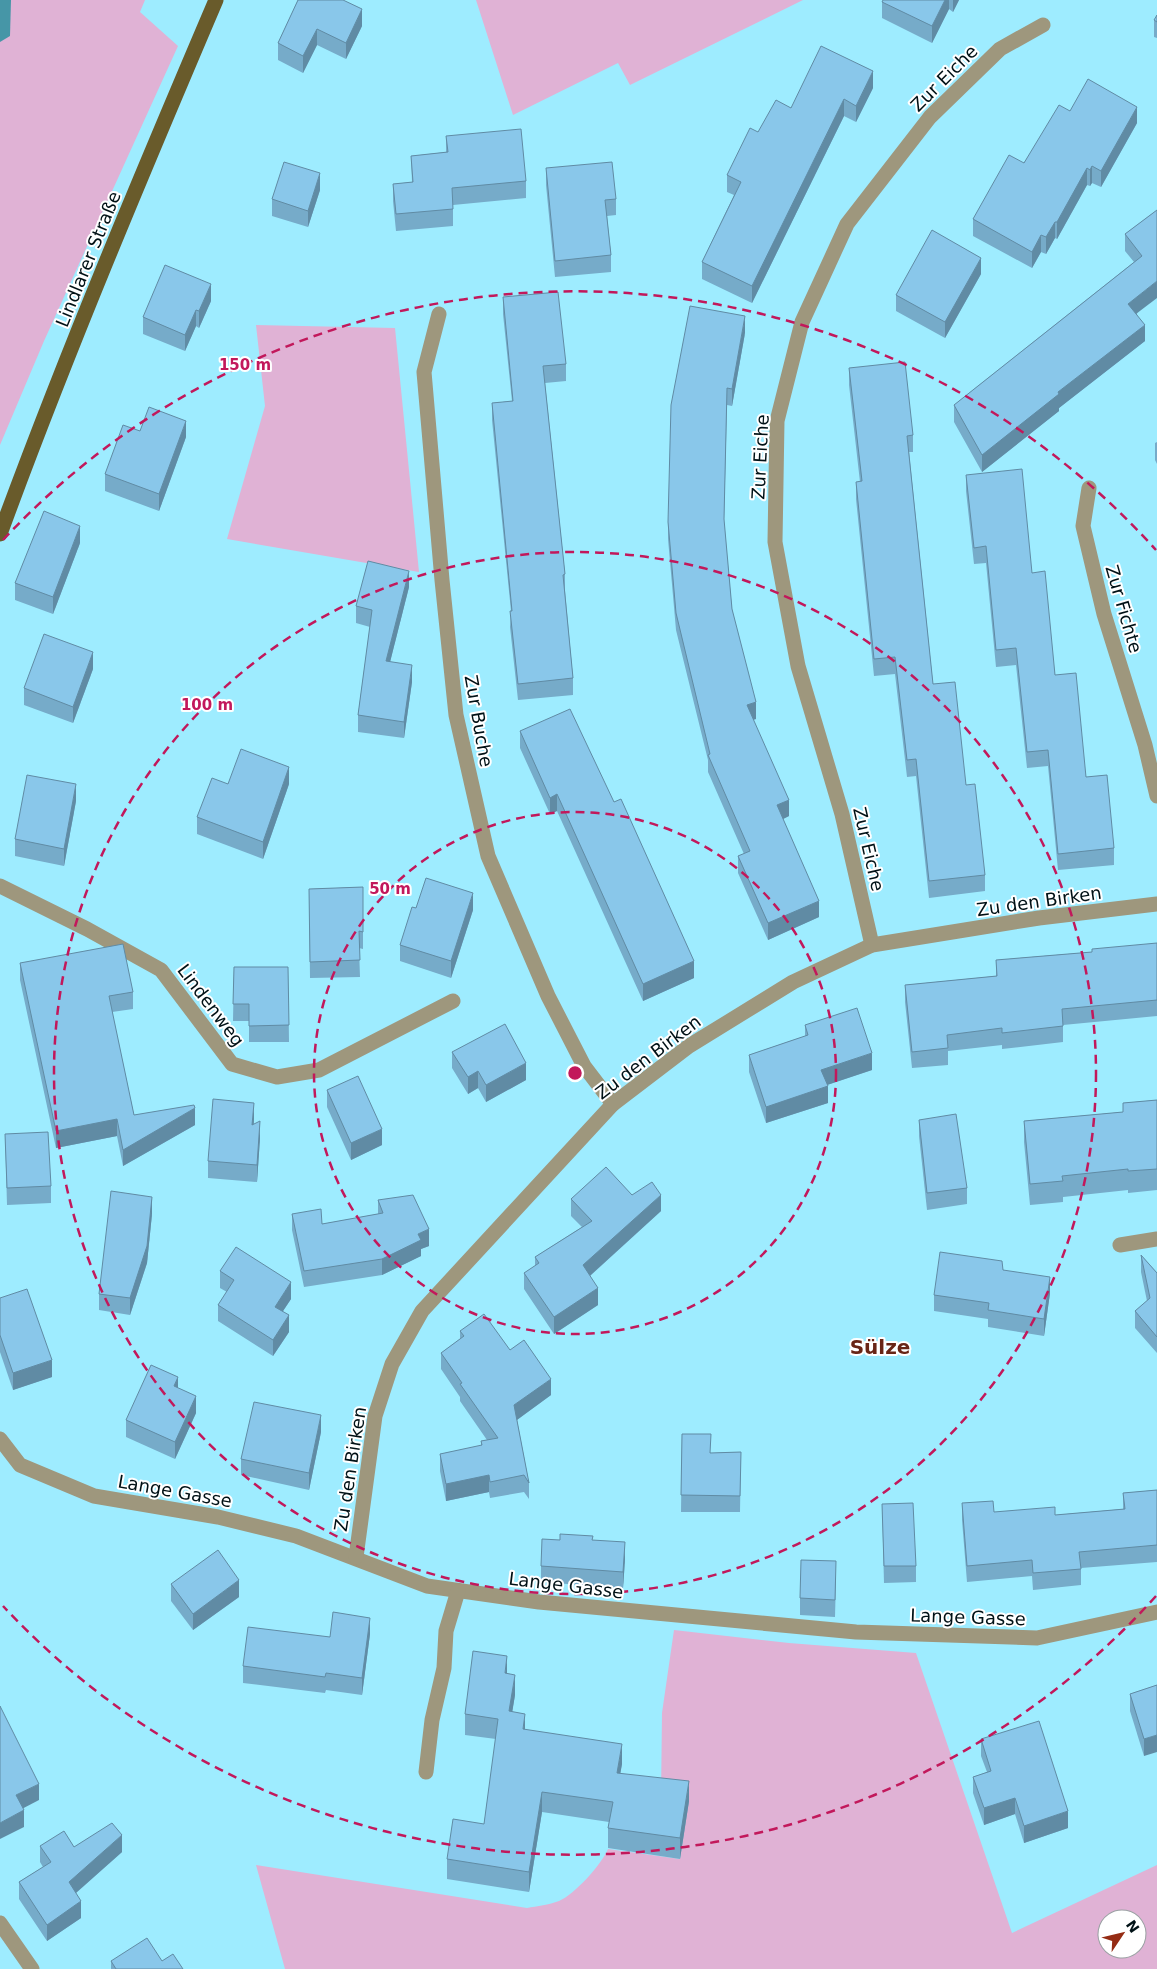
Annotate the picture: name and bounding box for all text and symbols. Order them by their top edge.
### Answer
street label: Zur Eiche [906,40,982,116]
street label: Lindlarer Straße [51,188,125,330]
text: 150 m [219,356,271,374]
street label: Zur Eiche [747,414,773,500]
street label: Zur Fichte [1101,563,1147,655]
street label: Zur Buche [461,673,497,769]
text: 100 m [181,696,233,714]
street label: Zur Eiche [849,805,889,893]
text: 50 m [369,880,411,898]
street label: Zu den Birken [975,882,1103,920]
street label: Lindenweg [173,960,249,1050]
street label: Zu den Birken [591,1011,705,1103]
centre of rings [566,1064,584,1082]
district label: Sülze [850,1335,910,1359]
street label: Zu den Birken [330,1405,370,1533]
street label: Lange Gasse [116,1471,234,1511]
street label: Lange Gasse [507,1568,625,1602]
street label: Lange Gasse [910,1604,1026,1630]
north arrow [1097,1909,1147,1959]
text: N [1123,1917,1143,1936]

